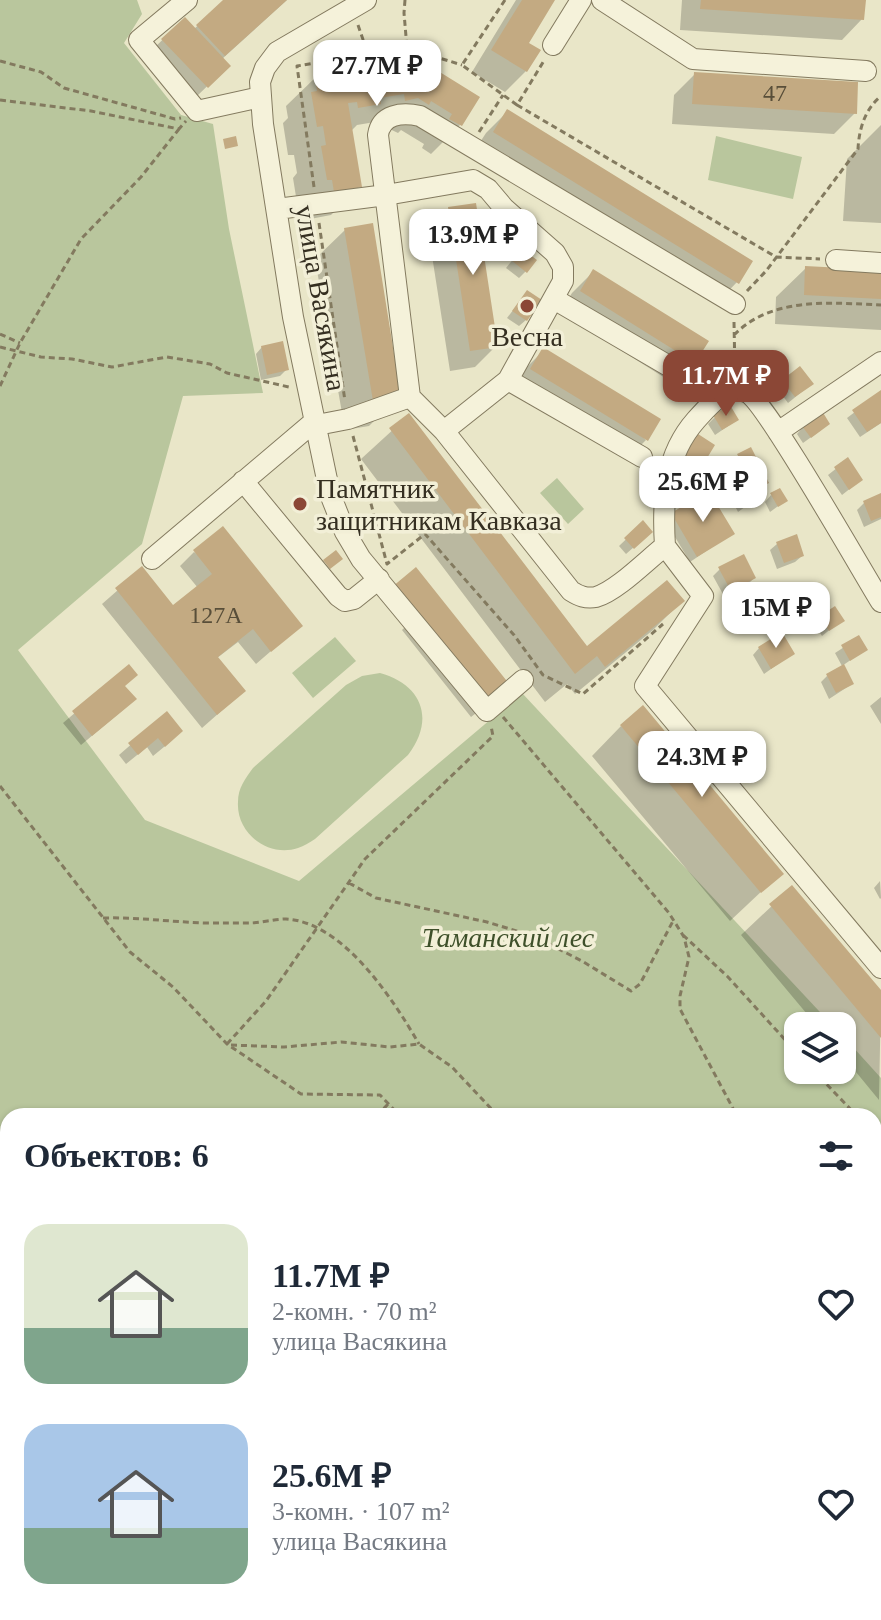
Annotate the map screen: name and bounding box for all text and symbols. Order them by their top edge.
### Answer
pin: 27.7M ₽ [303,40,451,108]
text: 27.7M ₽ [331,51,423,80]
house number: 47 [763,80,787,106]
street label: улица Васякина [289,202,353,394]
pin: 13.9M ₽ [399,209,547,277]
text: 13.9M ₽ [427,220,519,249]
marker: Весна [518,297,536,315]
place label: Весна [491,321,563,352]
pin: 11.7M ₽ [652,350,800,418]
text: 11.7M ₽ [681,361,771,390]
pin: 25.6M ₽ [629,456,777,524]
text: 25.6M ₽ [657,467,749,496]
place label: Памятник защитникам Кавказа [316,473,562,536]
marker: Памятник защитникам Кавказа [291,495,309,513]
pin: 15M ₽ [720,582,832,650]
text: 15M ₽ [740,593,812,622]
house number: 127А [189,602,243,628]
pin: 24.3M ₽ [628,731,776,799]
text: 24.3M ₽ [656,742,748,771]
park label: Таманский лес [422,922,595,953]
map controls [784,1012,856,1084]
button: layers [784,1012,856,1084]
icon: filters [814,1134,858,1178]
text: Объектов: 6 [24,1137,209,1174]
icon: home [88,1256,184,1352]
text: 11.7M ₽ [272,1257,390,1294]
icon: heart [814,1282,858,1326]
text: 2-комн. · 70 m² [272,1297,437,1326]
text: улица Васякина [272,1327,447,1356]
icon: home [88,1456,184,1552]
text: 25.6M ₽ [272,1457,392,1494]
icon: heart [814,1482,858,1526]
text: 3-комн. · 107 m² [272,1497,450,1526]
text: улица Васякина [272,1527,447,1556]

